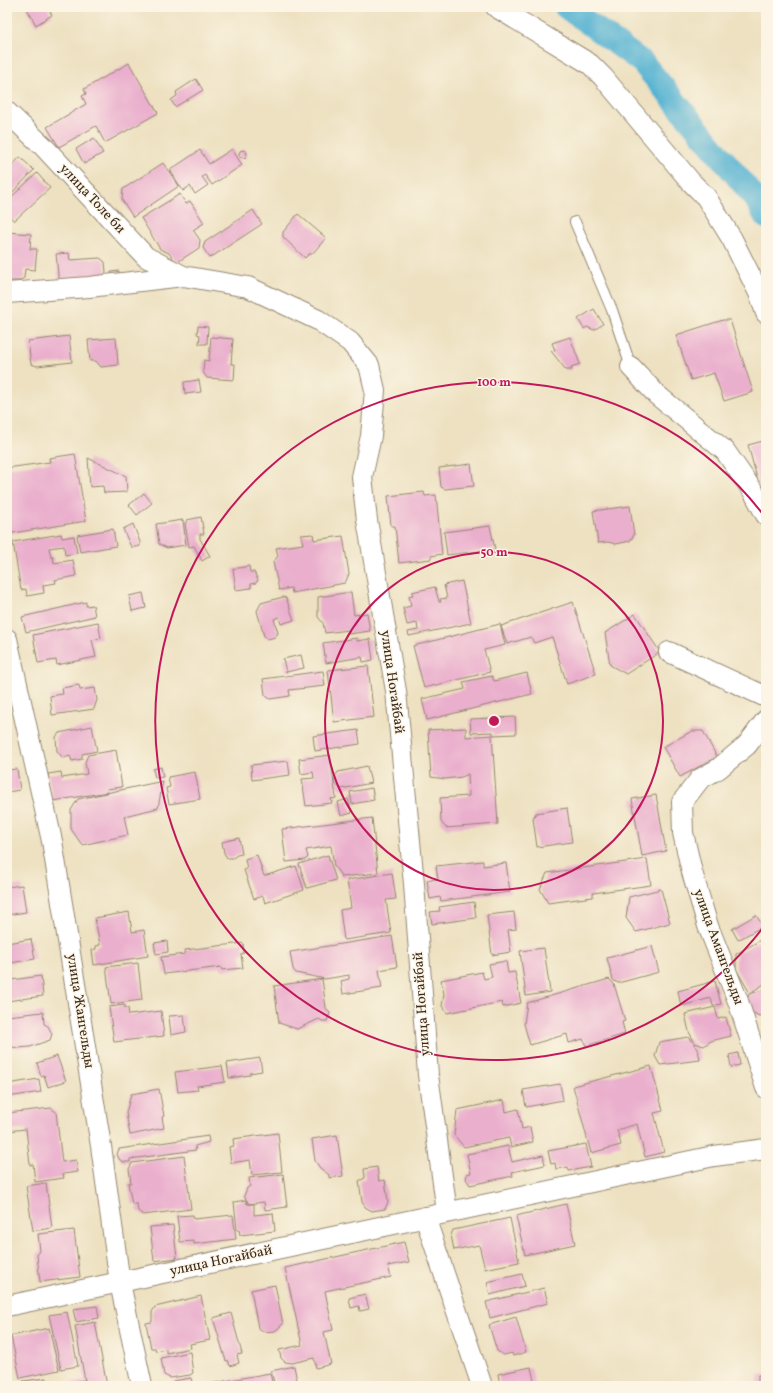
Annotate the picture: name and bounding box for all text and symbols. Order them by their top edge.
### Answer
street label: улица Толе би [55,160,130,238]
text: 100 m [477,375,511,391]
text: 50 m [480,545,508,561]
street label: улица Ногайбай [375,629,409,735]
centre of rings [487,714,501,728]
street label: улица Амангельды [688,886,748,1008]
street label: улица Ногайбай [409,951,435,1057]
street label: улица Жангельды [62,952,98,1070]
street label: улица Ногайбай [168,1241,274,1281]

